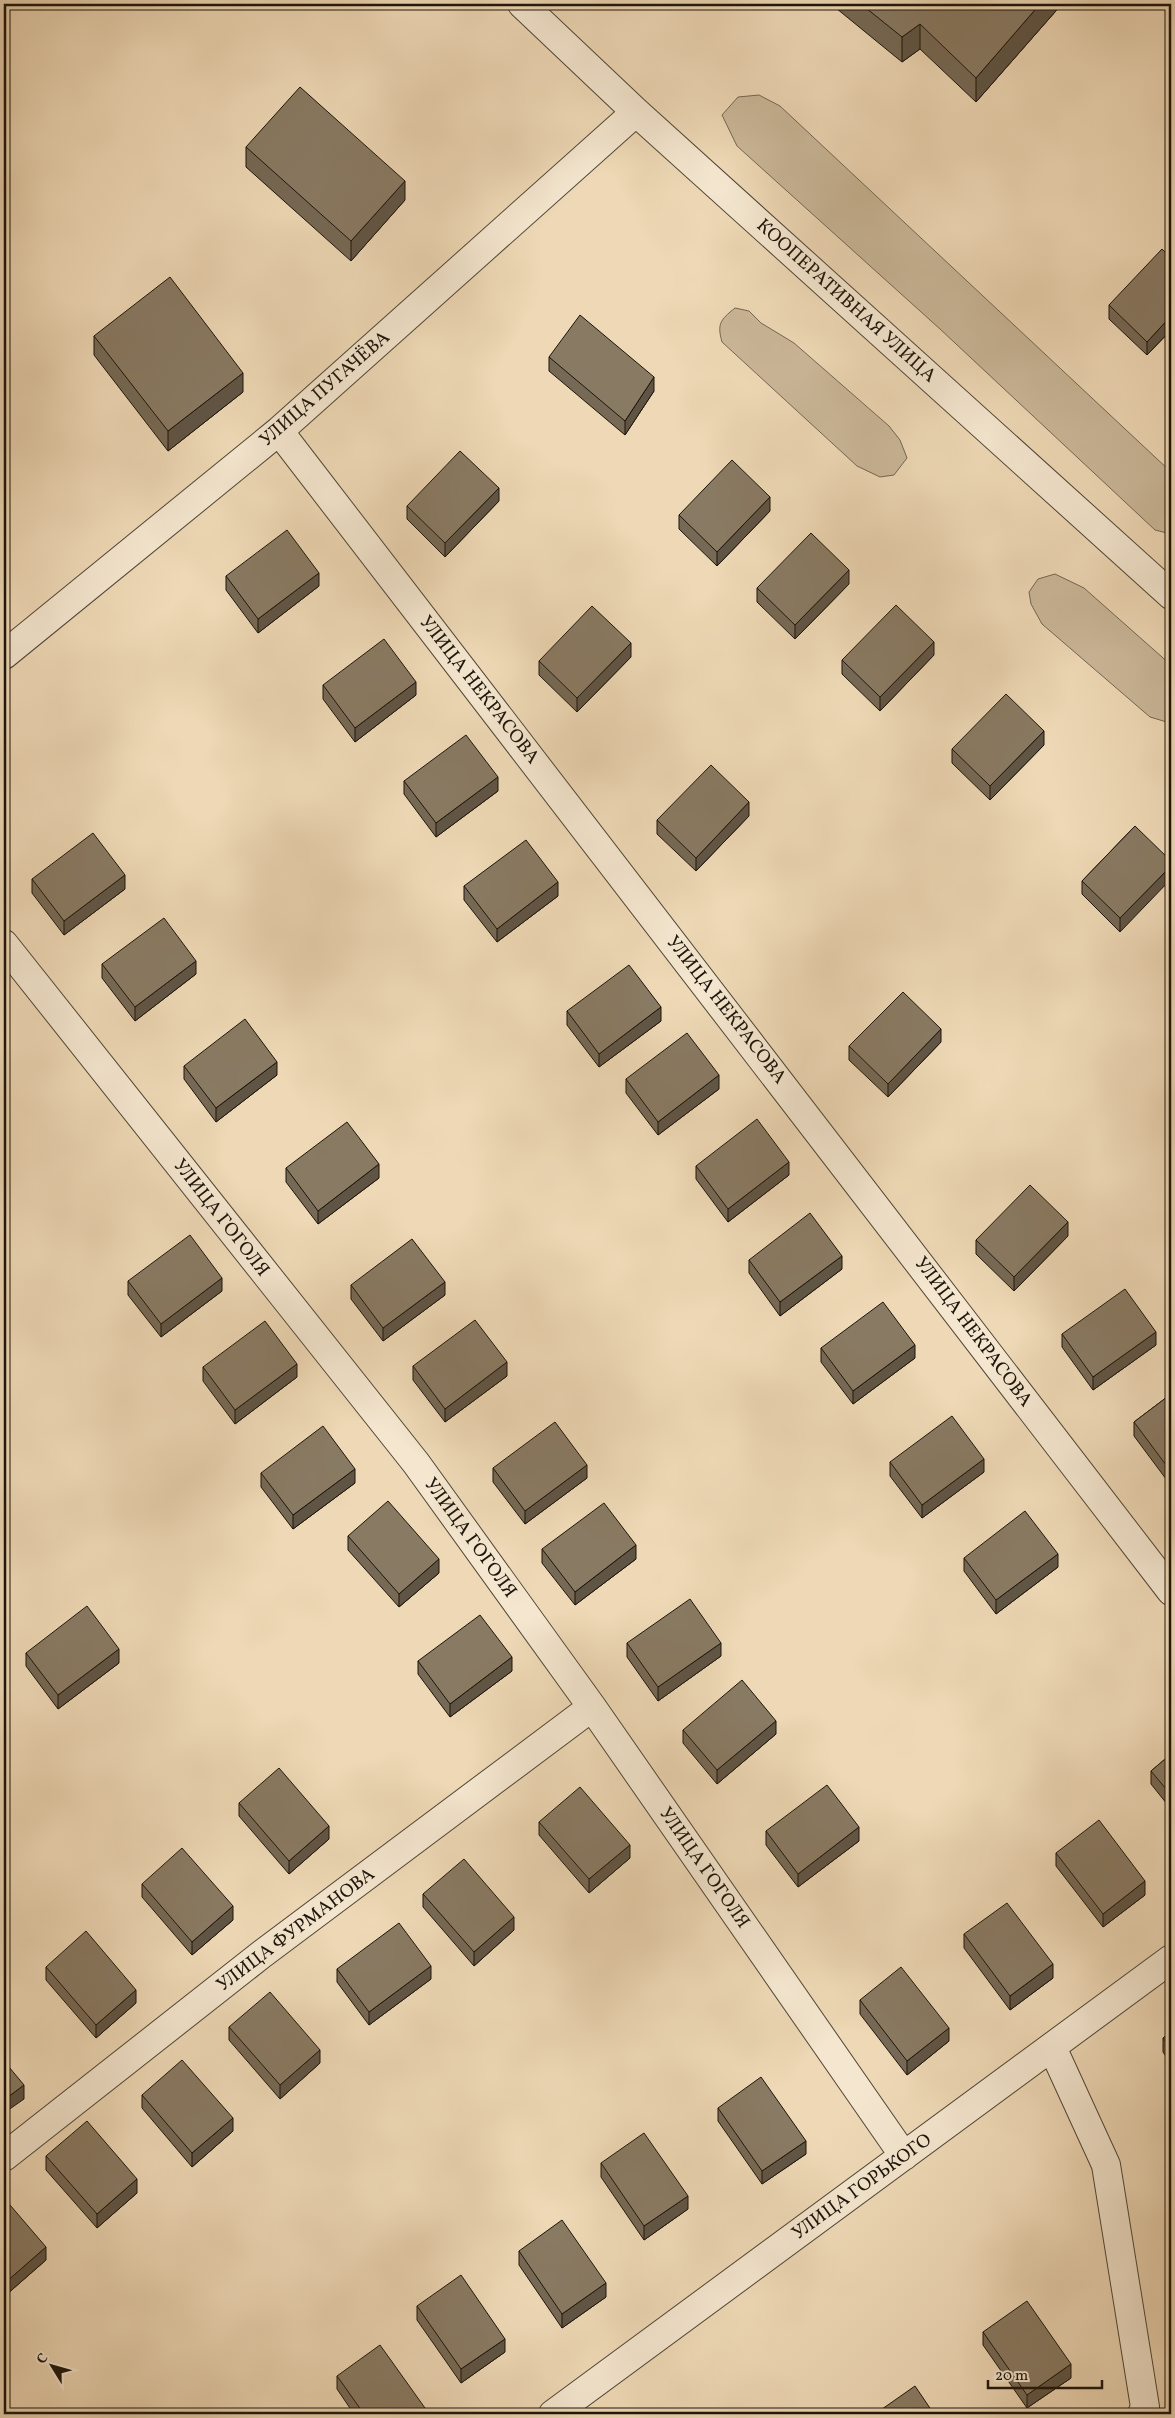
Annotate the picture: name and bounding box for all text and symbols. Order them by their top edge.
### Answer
street label: КООПЕРАТИВНАЯ УЛИЦА [750,213,942,389]
street label: УЛИЦА ПУГАЧЁВА [254,325,396,453]
street label: УЛИЦА НЕКРАСОВА [413,610,545,770]
street label: УЛИЦА НЕКРАСОВА [660,930,792,1090]
street label: УЛИЦА ГОГОЛЯ [167,1154,275,1282]
street label: УЛИЦА НЕКРАСОВА [908,1252,1038,1412]
street label: УЛИЦА ГОГОЛЯ [417,1473,523,1603]
street label: УЛИЦА ГОГОЛЯ [652,1802,756,1934]
street label: УЛИЦА ФУРМАНОВА [211,1862,381,1998]
street label: УЛИЦА ГОРЬКОГО [787,2127,937,2247]
north arrow [28,2340,78,2390]
text: С [33,2350,53,2368]
scale bar [988,2358,1101,2390]
text: 20 m [995,2366,1028,2387]

